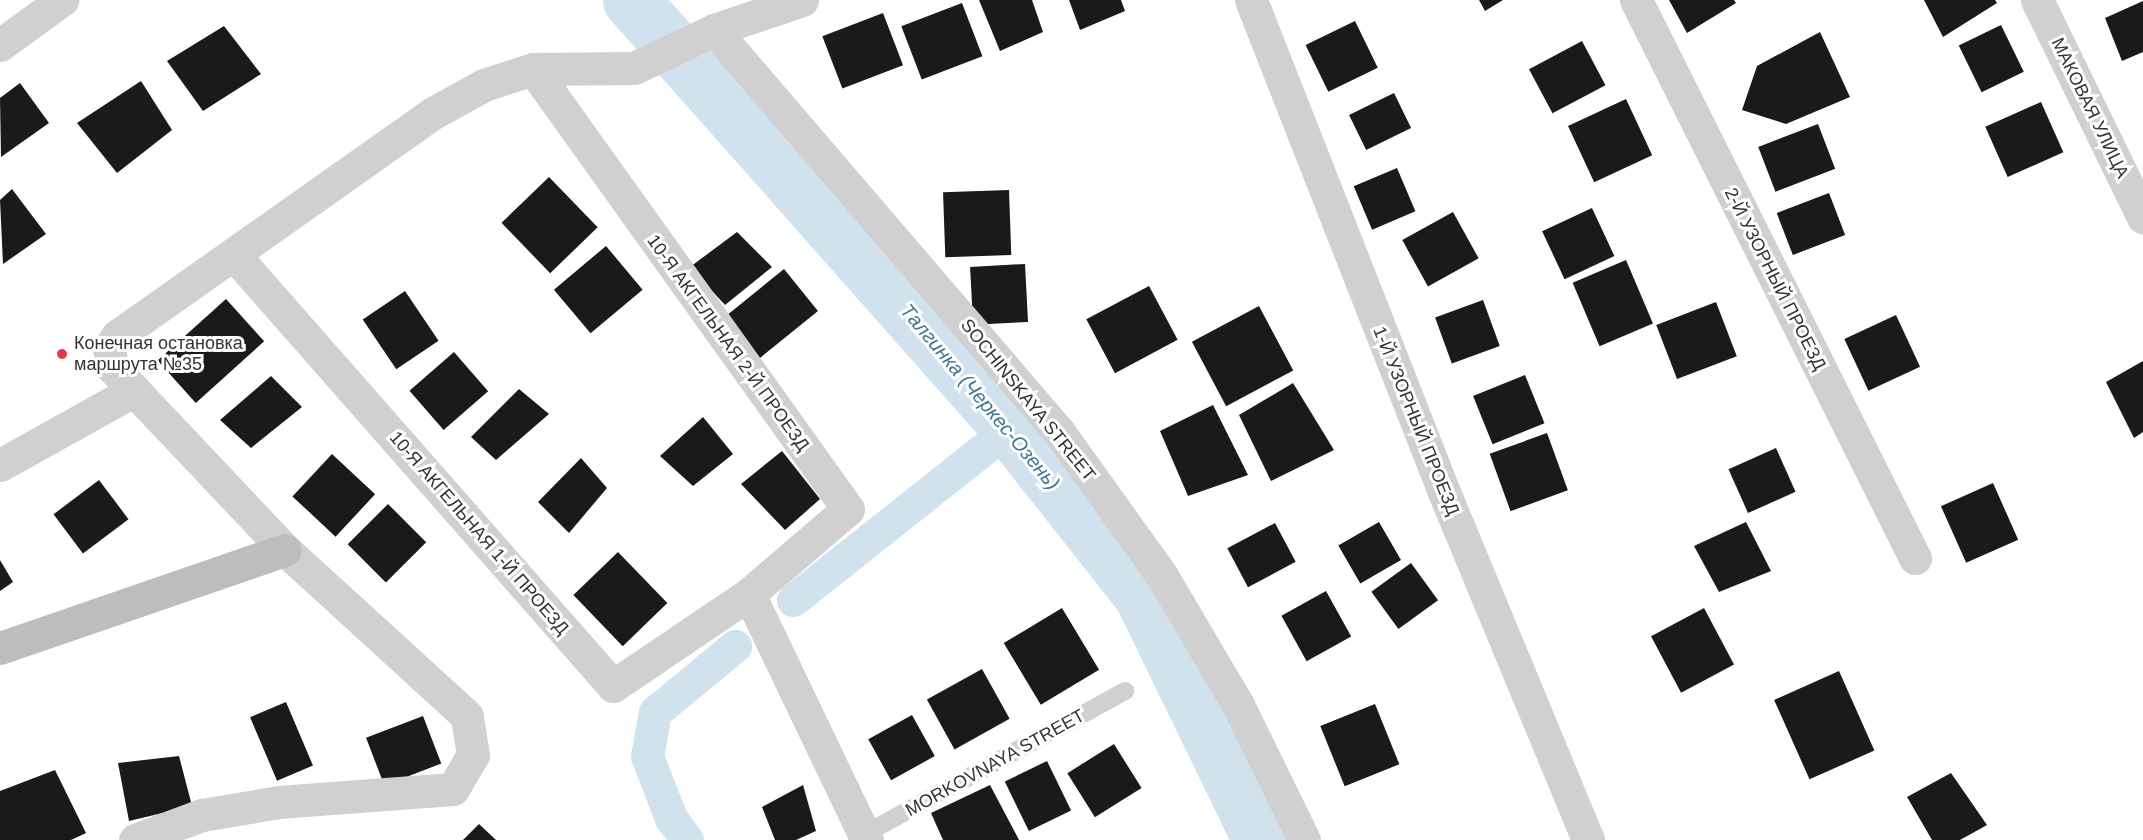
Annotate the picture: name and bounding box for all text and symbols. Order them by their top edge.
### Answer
street label: МАКОВАЯ УЛИЦА [2047,34,2133,182]
street label: 2-Й УЗОРНЫЙ ПРОЕЗД [1720,184,1830,374]
street label: 10-Я АКГЕЛЬНАЯ 2-Й ПРОЕЗД [642,231,814,455]
water label: Талгинка (Черкес-Озень) [895,299,1065,495]
street label: SOCHINSKAYA STREET [956,314,1100,486]
street label: 1-Й УЗОРНЫЙ ПРОЕЗД [1368,323,1464,519]
place label: Конечная остановка маршрута №35 [74,333,243,376]
marker: Конечная остановка маршрута №35 [55,347,69,361]
street label: 10-Я АКГЕЛЬНАЯ 1-Й ПРОЕЗД [385,427,573,639]
street label: MORKOVNAYA STREET [901,705,1089,821]

